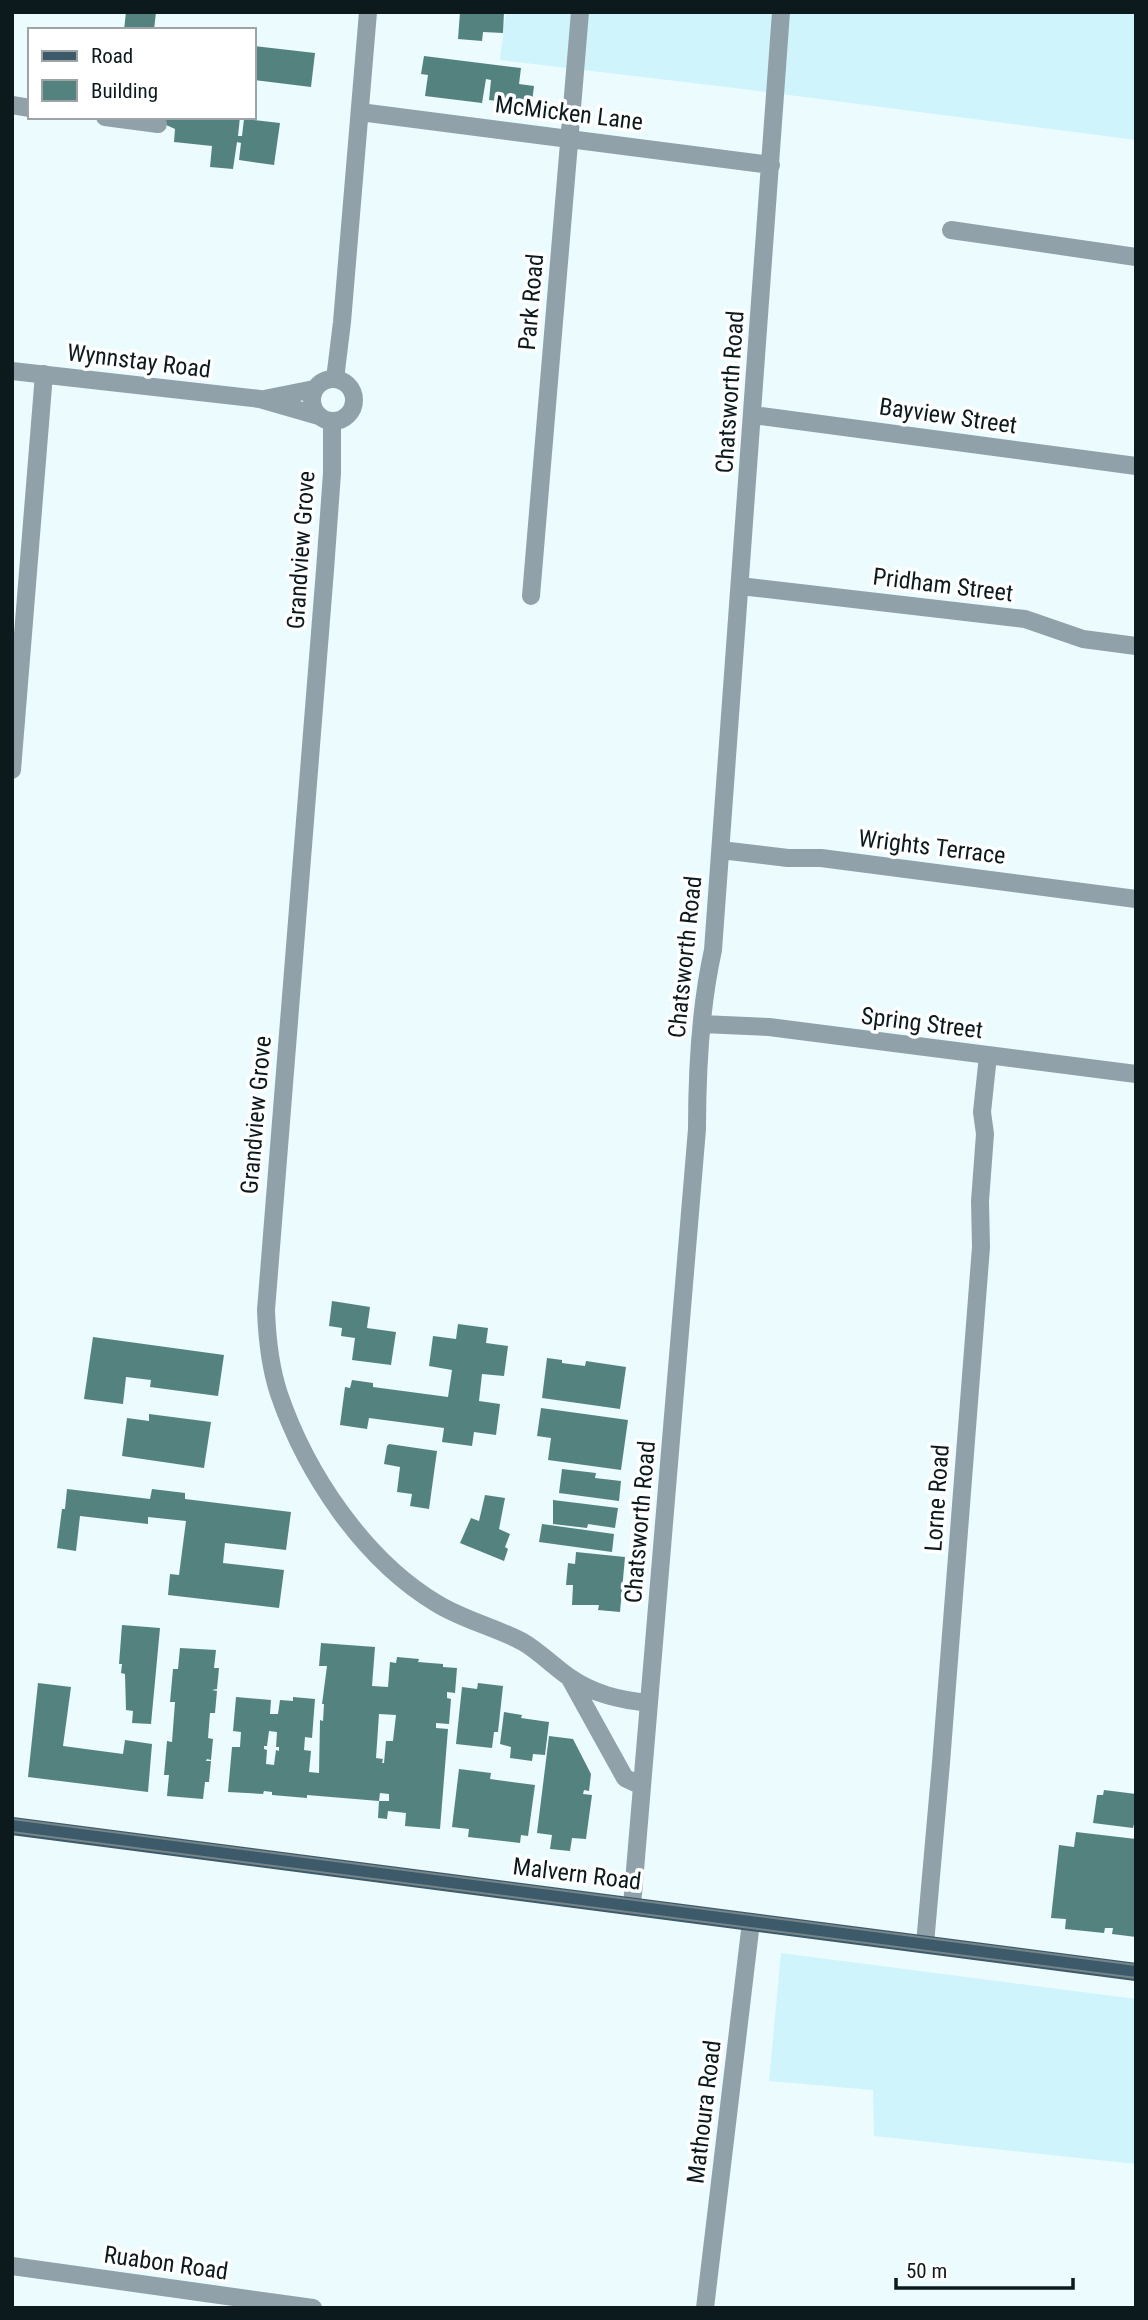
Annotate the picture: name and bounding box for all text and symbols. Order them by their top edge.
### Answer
legend [28,28,256,119]
text: Road [91,44,133,68]
text: Building [91,79,158,103]
street label: McMicken Lane [494,90,644,136]
street label: Park Road [513,253,549,351]
street label: Chatsworth Road [710,310,750,474]
street label: Wynnstay Road [66,338,212,384]
street label: Bayview Street [877,392,1019,440]
street label: Grandview Grove [281,470,321,630]
street label: Pridham Street [871,563,1015,607]
street label: Wrights Terrace [857,824,1007,870]
street label: Chatsworth Road [663,875,707,1039]
street label: Spring Street [860,1002,984,1044]
street label: Grandview Grove [235,1035,277,1195]
street label: Chatsworth Road [619,1440,661,1604]
street label: Lorne Road [919,1443,955,1553]
street label: Malvern Road [511,1852,643,1896]
street label: Mathoura Road [681,2039,727,2185]
street label: Ruabon Road [102,2240,230,2286]
scale bar [896,2246,1073,2290]
text: 50 m [906,2259,947,2283]

